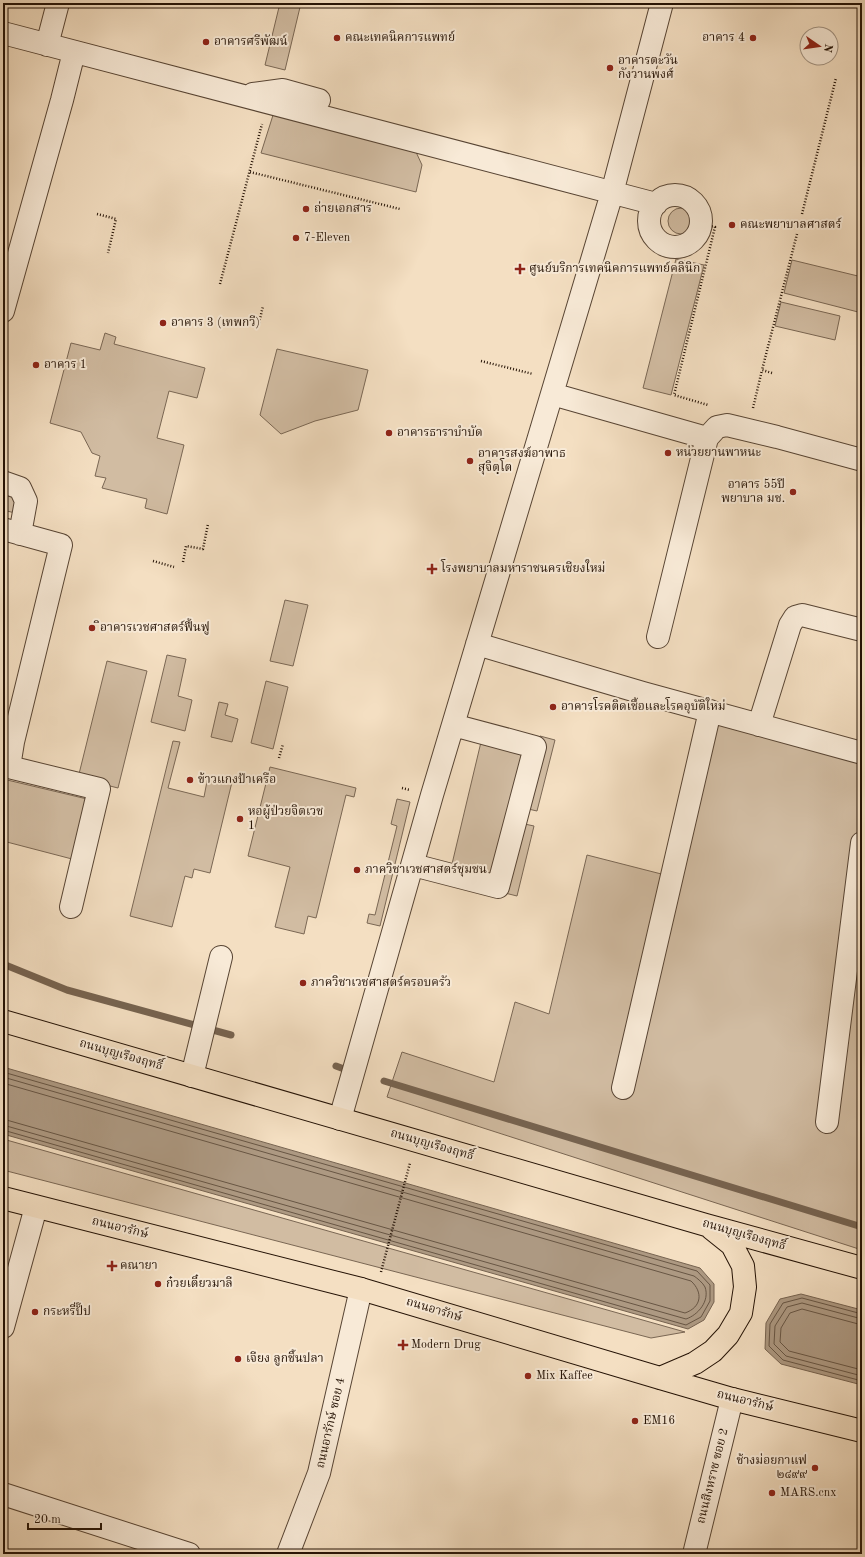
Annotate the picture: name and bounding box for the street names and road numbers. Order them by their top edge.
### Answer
street label: ถนนบุญเรืองฤทธิ์ [78,1034,167,1074]
street label: ถนนบุญเรืองฤทธิ์ [389,1124,478,1164]
street label: ถนนอารักษ์ [91,1213,151,1241]
street label: ถนนบุญเรืองฤทธิ์ [701,1214,790,1254]
street label: ถนนอารักษ์ [405,1294,465,1324]
street label: ถนนอารักษ์ ซอย 4 [313,1376,347,1470]
street label: ถนนอารักษ์ [716,1386,776,1414]
street label: ถนนสิงหราช ซอย 2 [693,1427,731,1525]

